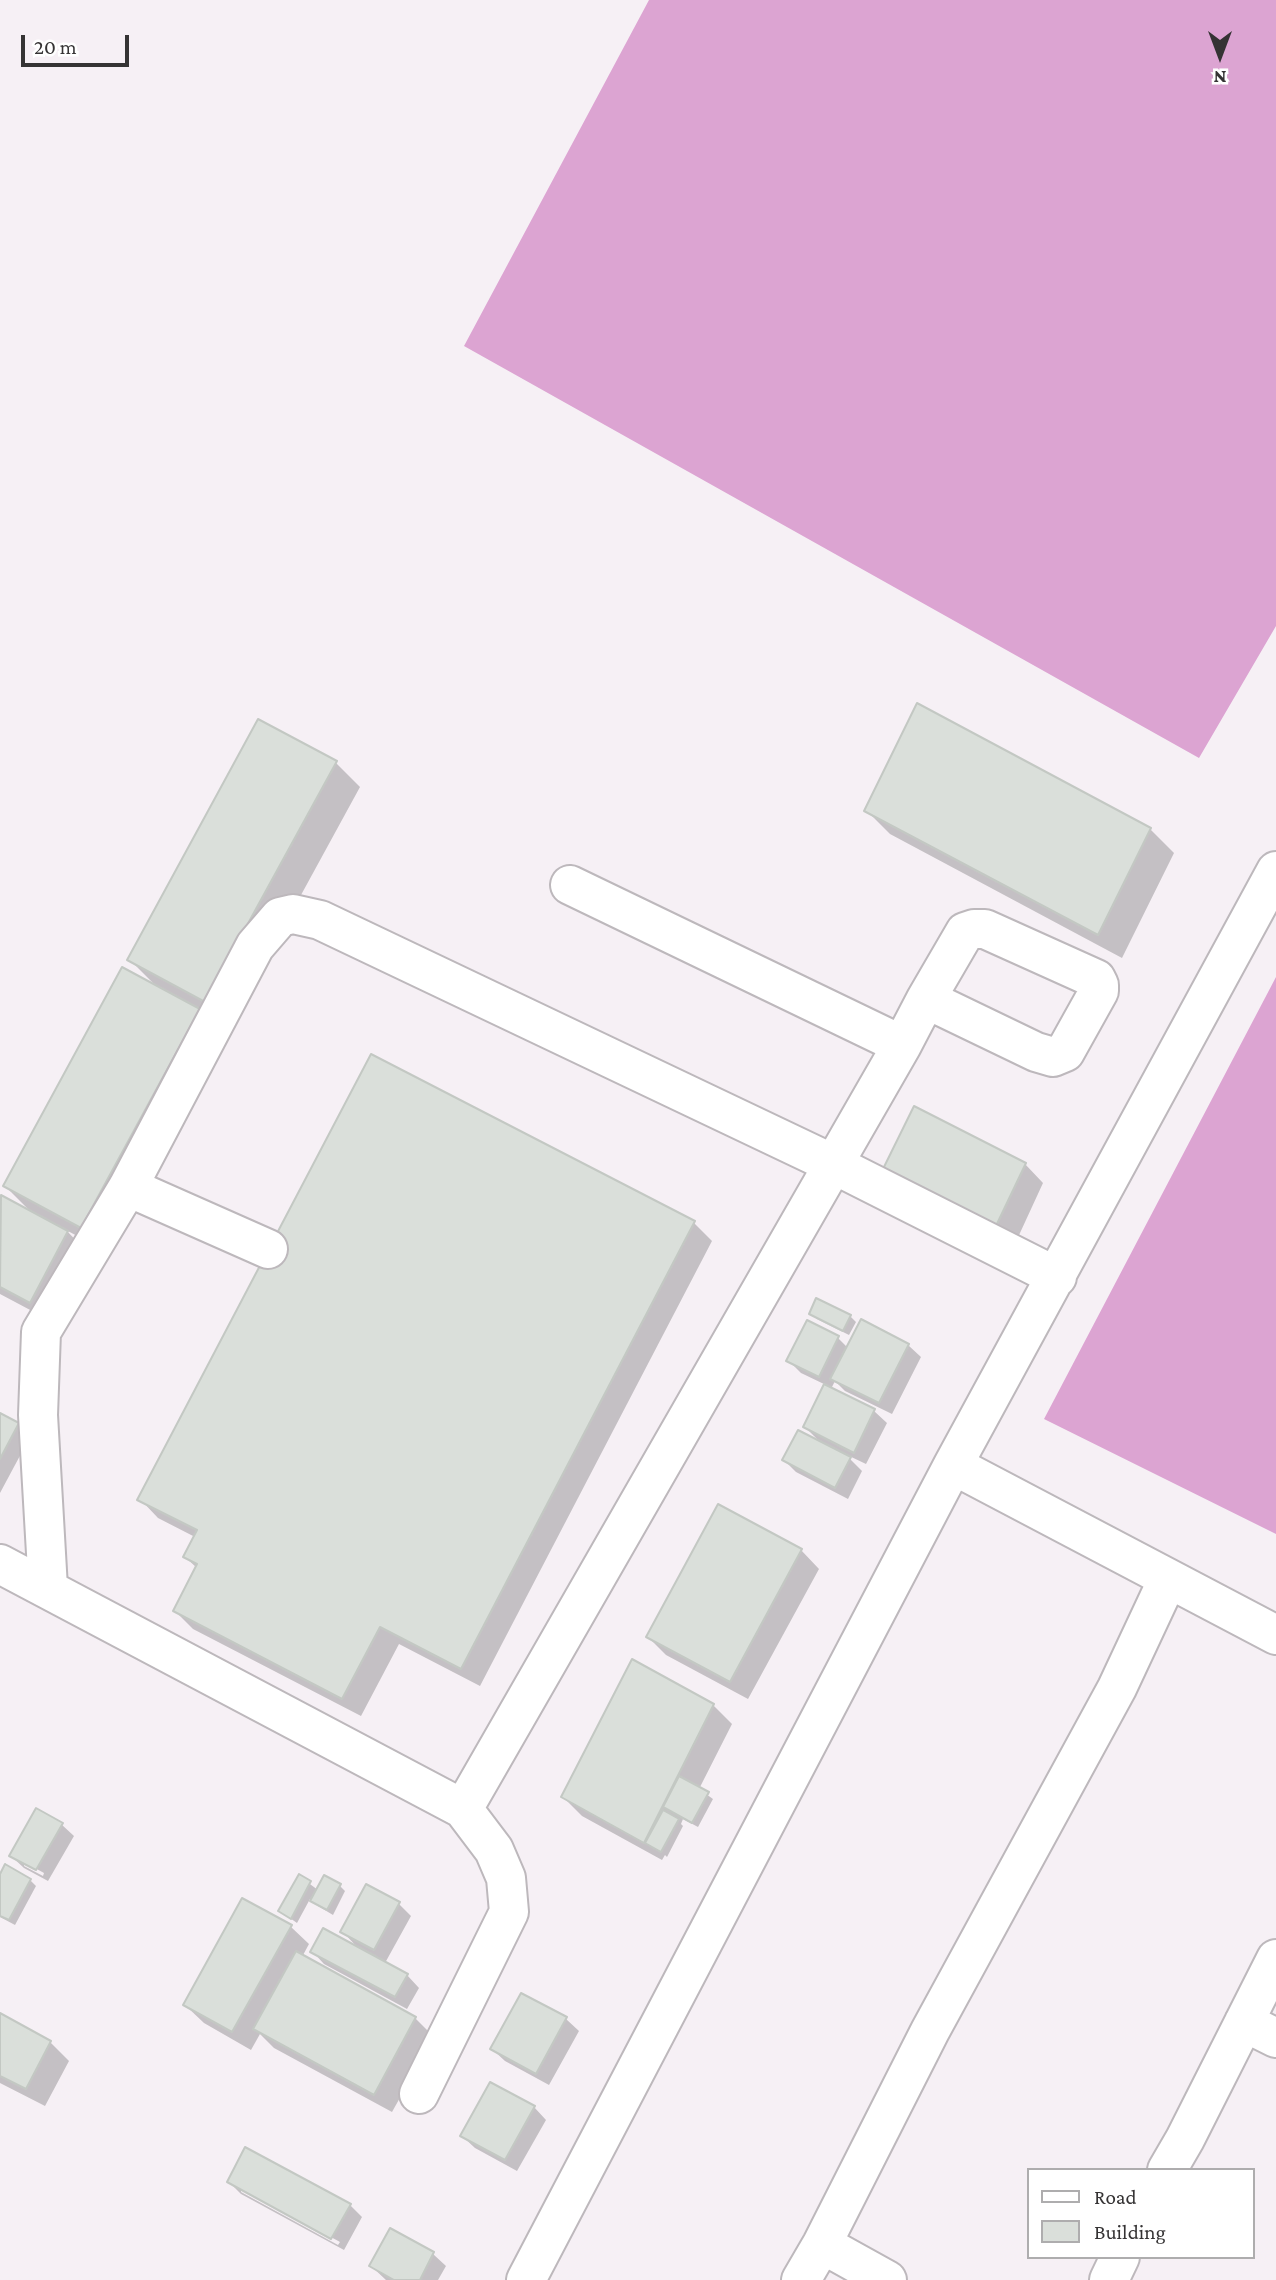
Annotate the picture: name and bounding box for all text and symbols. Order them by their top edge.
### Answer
scale bar [24,21,133,65]
north arrow [1185,21,1255,91]
text: 20 m [34,35,77,59]
text: N [1214,67,1226,88]
legend [1028,2168,1255,2259]
text: Road [1094,2185,1137,2209]
text: Building [1094,2220,1166,2244]

